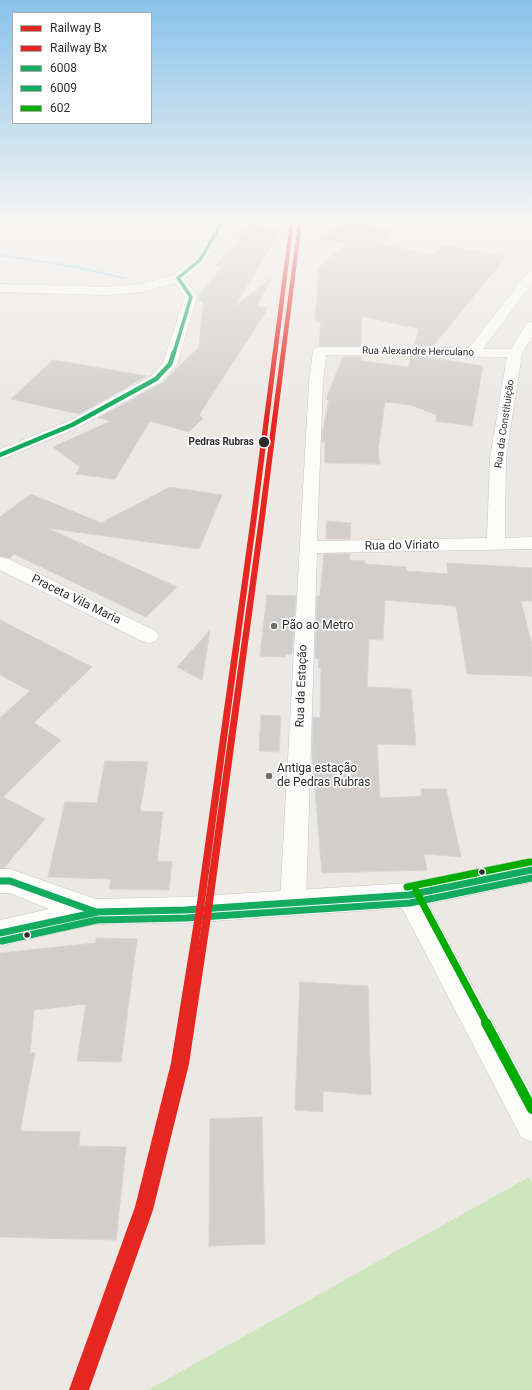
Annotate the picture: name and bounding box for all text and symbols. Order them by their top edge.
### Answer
legend [12,12,152,124]
text: Railway B [50,21,101,35]
text: Railway Bx [50,41,107,55]
text: 6008 [50,61,77,75]
text: 6009 [50,81,77,95]
text: 602 [50,101,70,115]
street label: Rua Alexandre Herculano [362,345,474,359]
street label: Rua da Constituição [493,379,517,469]
marker: Pedras Rubras [257,435,271,449]
place label: Pedras Rubras [188,436,254,448]
street label: Rua do Viriato [364,538,440,554]
street label: Praceta Vila Maria [29,572,123,628]
place label: Pão ao Metro [282,619,354,633]
marker: Pão ao Metro [269,621,279,631]
street label: Rua da Estação [293,644,311,728]
place label: Antiga estação de Pedras Rubras [277,762,371,790]
marker: Antiga estação de Pedras Rubras [264,771,274,781]
unlabelled marker [477,867,487,877]
unlabelled marker [22,930,32,940]

